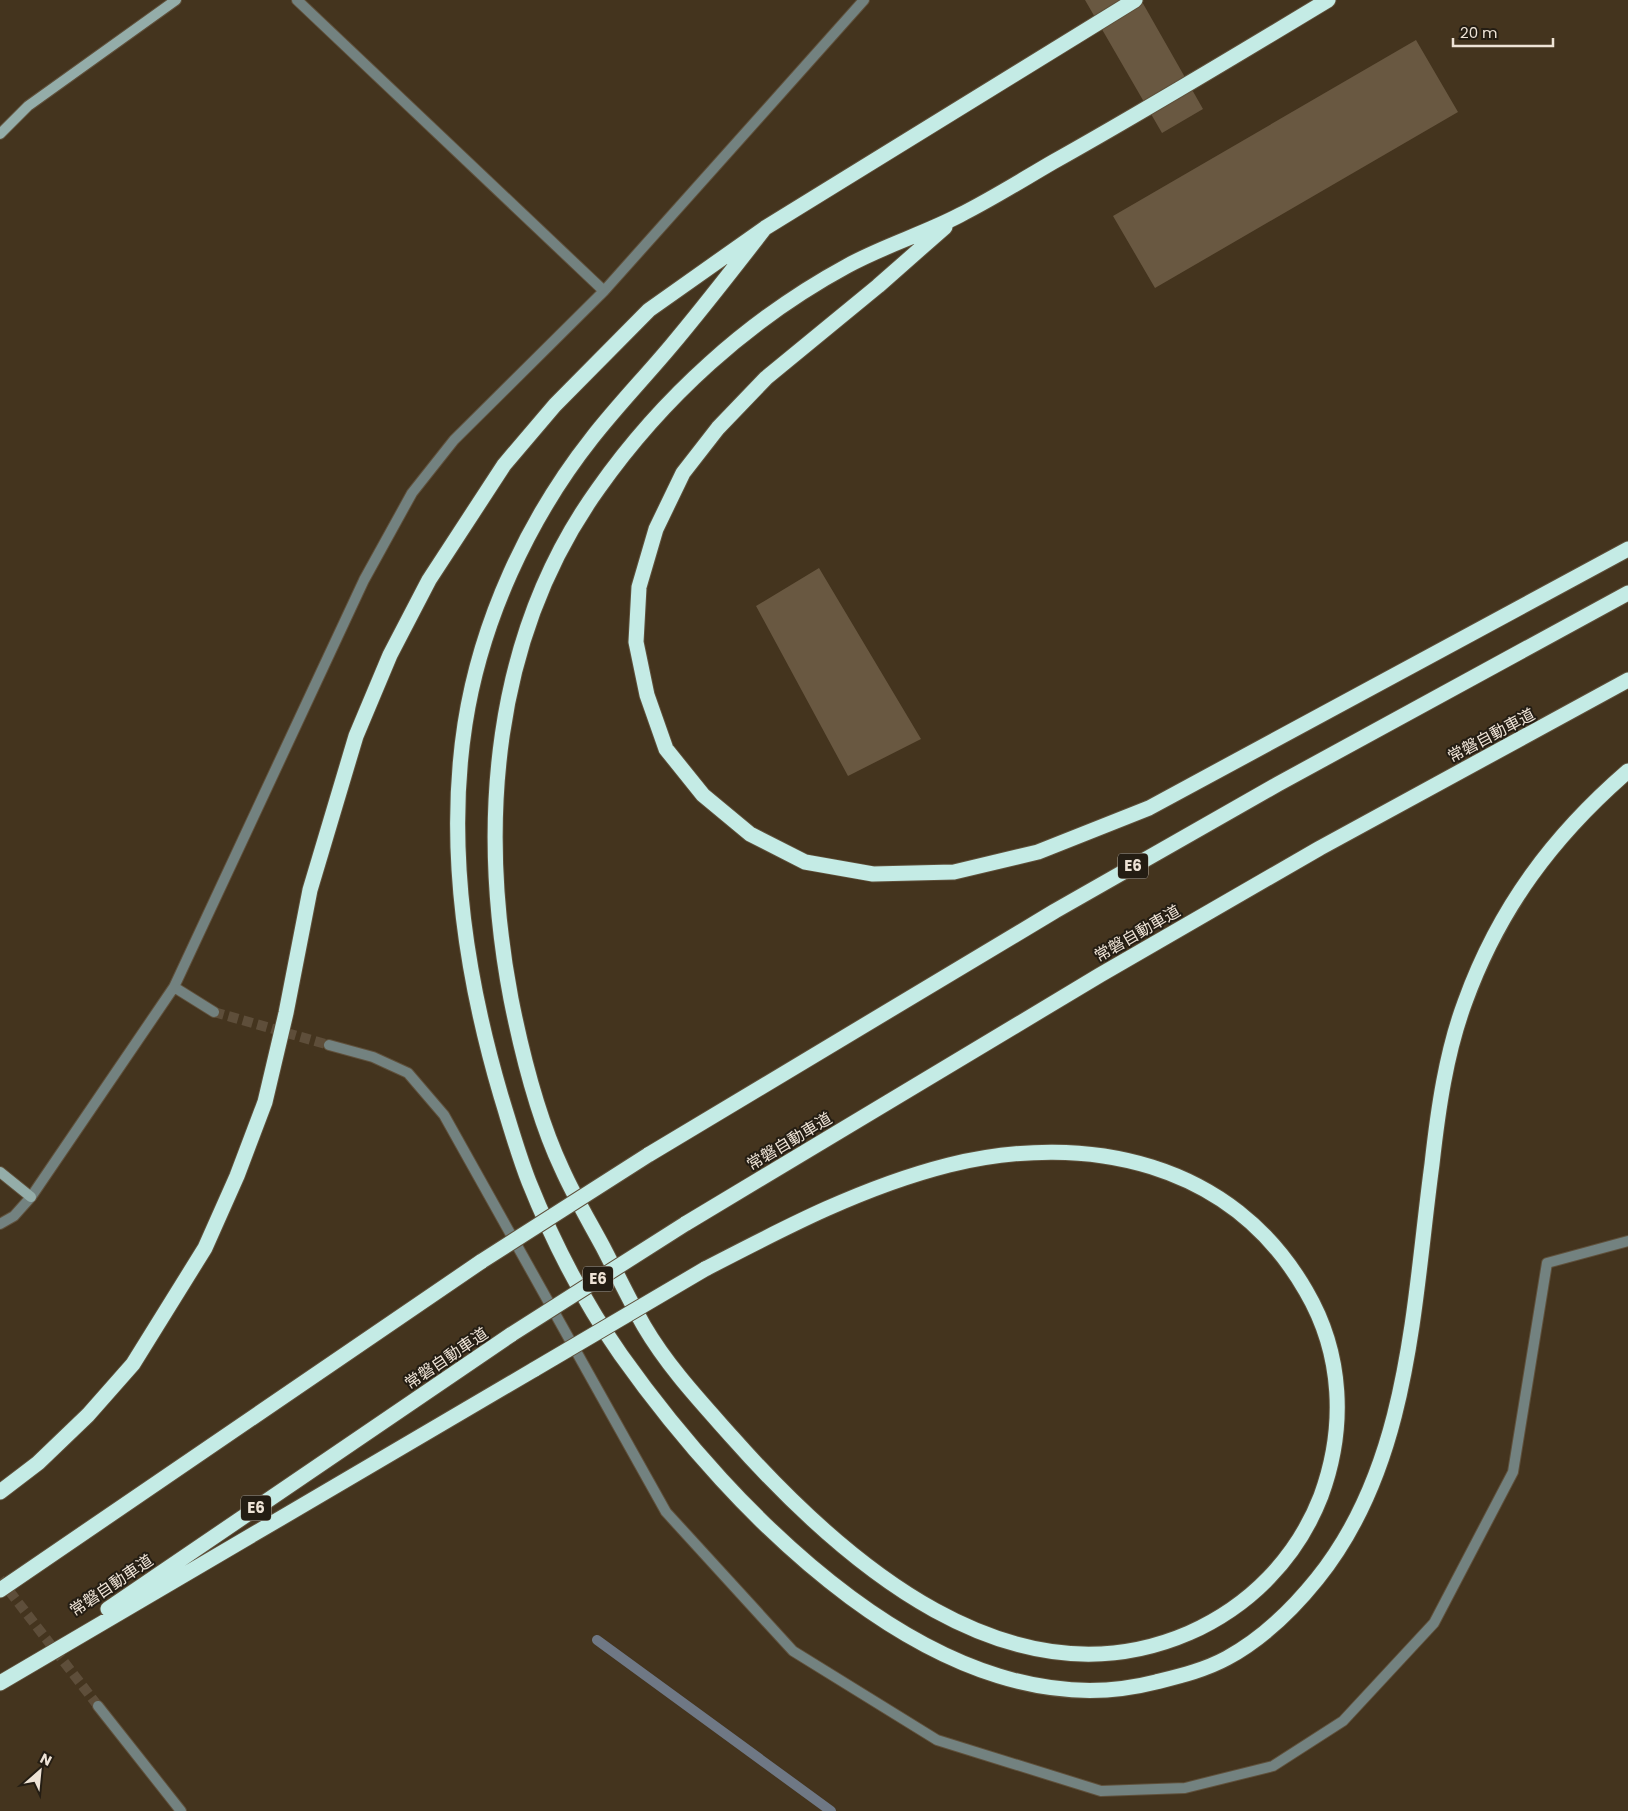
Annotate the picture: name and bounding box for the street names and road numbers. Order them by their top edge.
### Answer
street label: 常磐自動車道 [1443,703,1539,768]
road number: E6 [1118,854,1148,878]
street label: 常磐自動車道 [1090,899,1185,967]
street label: 常磐自動車道 [742,1107,836,1176]
road number: E6 [583,1266,613,1292]
street label: 常磐自動車道 [400,1322,493,1395]
road number: E6 [241,1496,271,1520]
street label: 常磐自動車道 [65,1549,158,1622]

